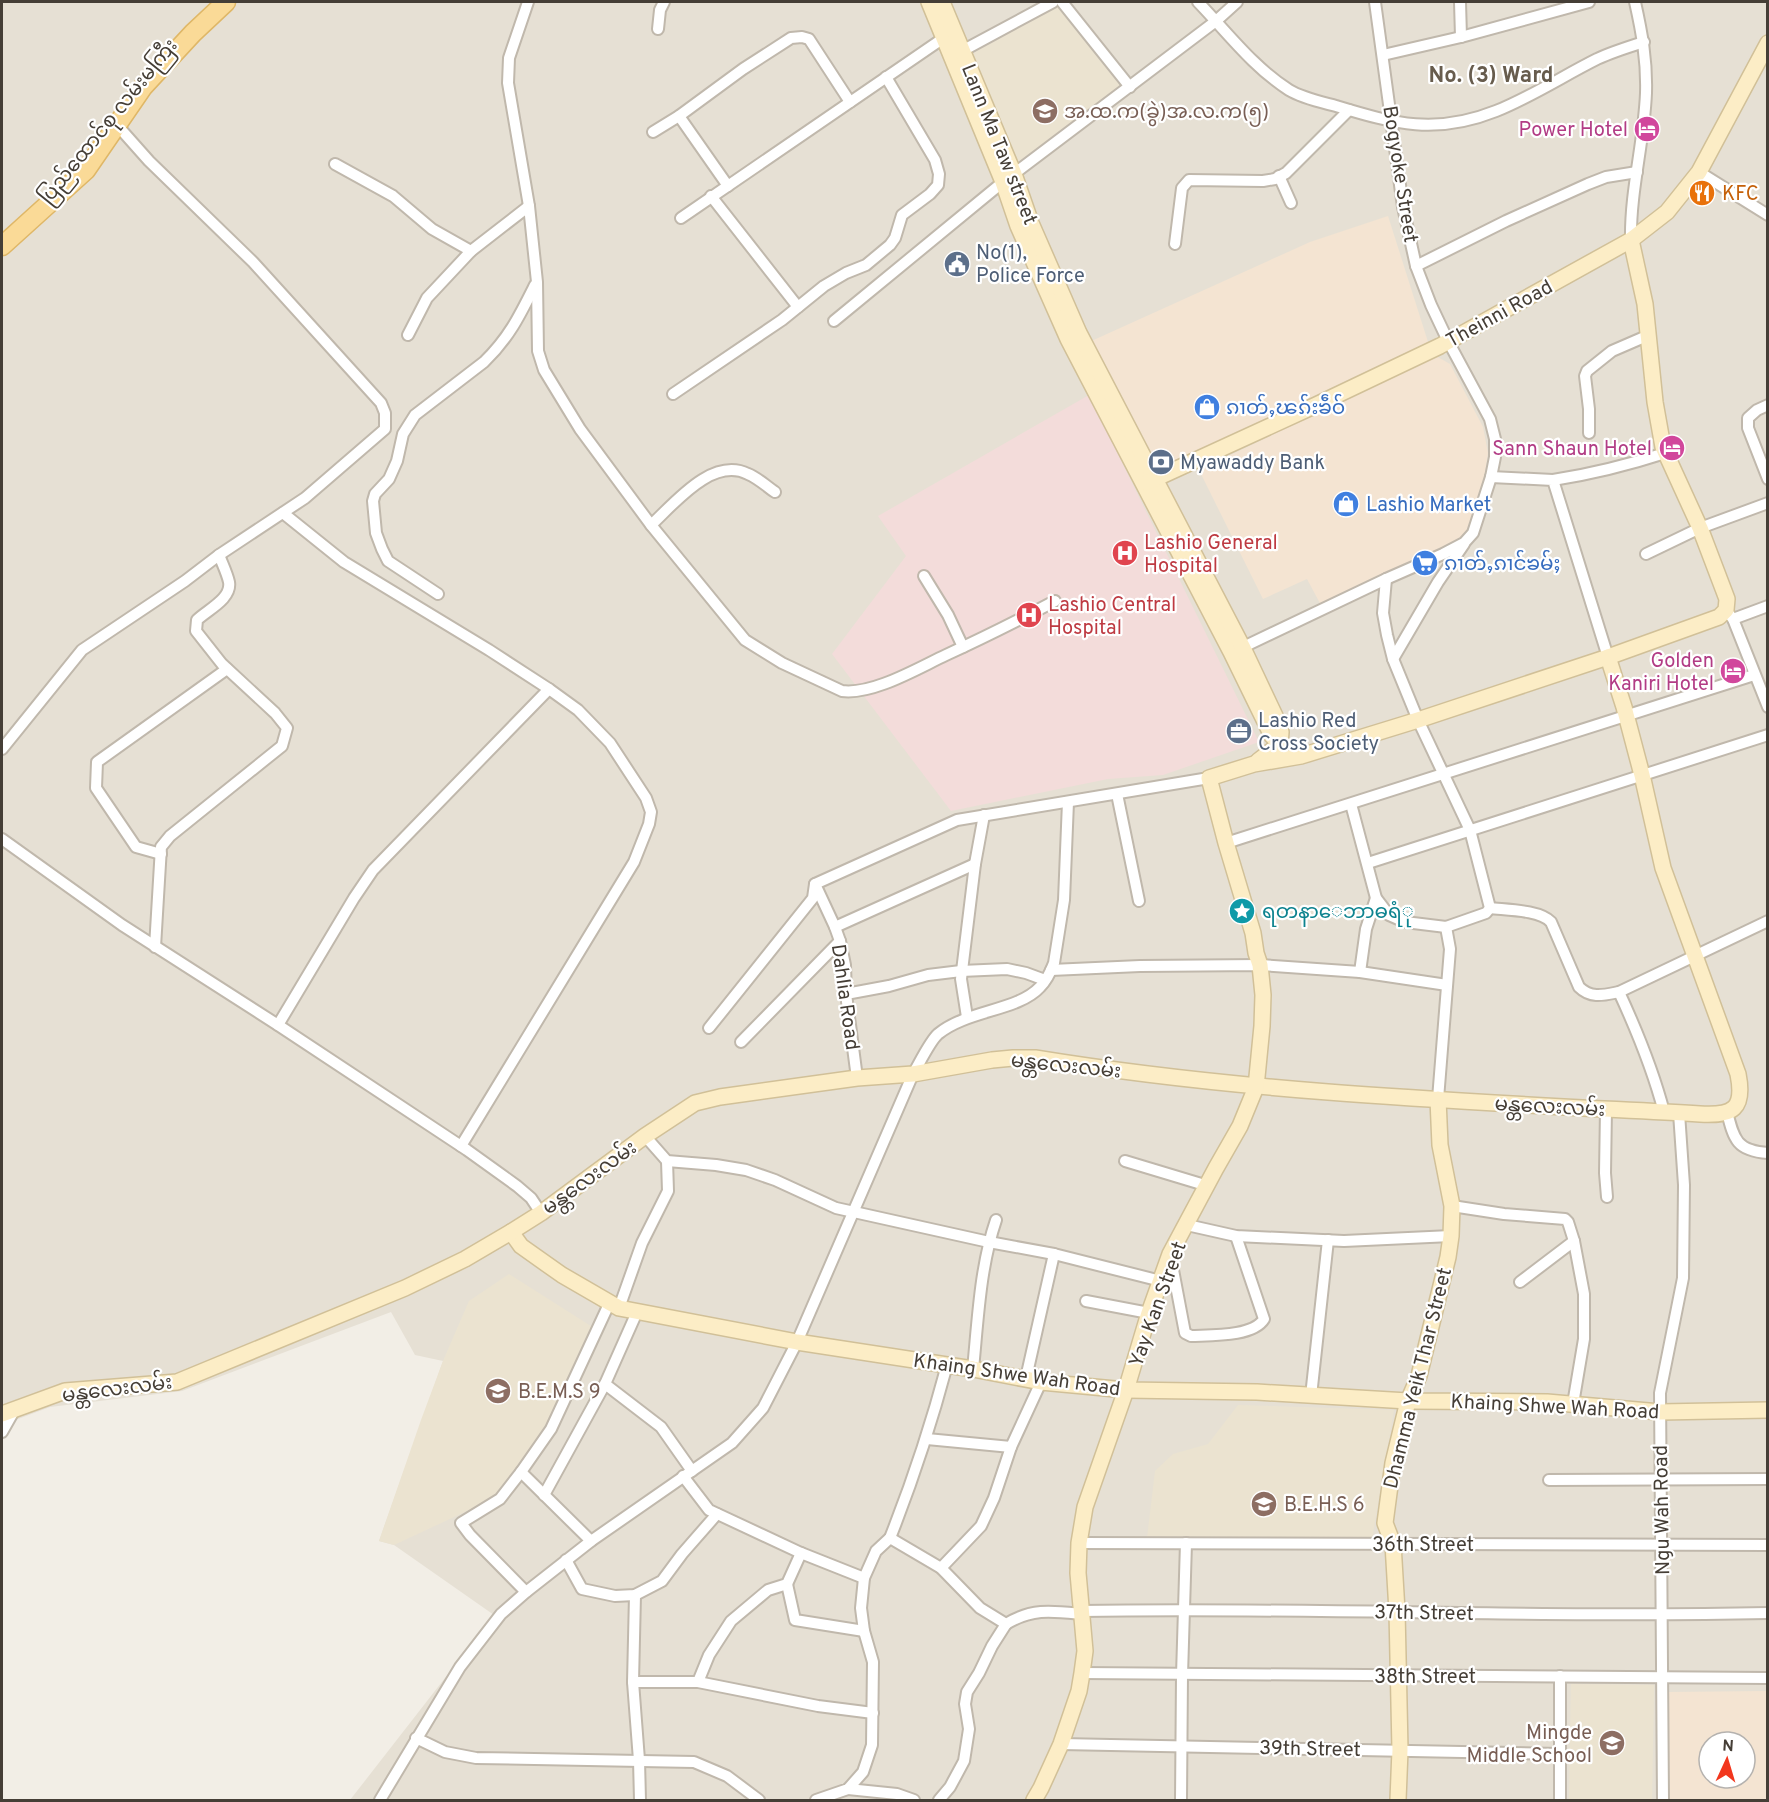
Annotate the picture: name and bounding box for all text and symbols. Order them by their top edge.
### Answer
street label: ပြည်ထောင်စု လမ်းမကြီး [32,32,186,212]
street label: Lann Ma Taw street [954,60,1042,229]
district label: No. (3) Ward [1428,63,1554,90]
school or university icon: အ.ထ.က(ခွဲ)အ.လ.က(၅) [1030,96,1060,126]
place label: အ.ထ.က(ခွဲ)အ.လ.က(၅) [1064,100,1269,127]
street label: Bogyoke Street [1375,104,1423,245]
hotel icon: Power Hotel [1632,114,1662,144]
place label: Power Hotel [1518,118,1628,144]
restaurant icon: KFC [1687,178,1717,208]
place label: KFC [1722,182,1759,208]
place label: No(1), Police Force [976,241,1085,290]
public building icon: No(1), Police Force [942,249,972,279]
street label: Theinni Road [1442,275,1558,355]
shop icon: ၵၢတ်ႇၽၵ်းၶဵဝ် [1192,392,1222,422]
place label: ၵၢတ်ႇၽၵ်းၶဵဝ် [1226,393,1345,422]
hotel icon: Sann Shaun Hotel [1657,433,1687,463]
place label: Sann Shaun Hotel [1492,437,1652,463]
bank icon: Myawaddy Bank [1146,447,1176,477]
place label: Myawaddy Bank [1180,451,1325,477]
shop icon: Lashio Market [1331,489,1361,519]
place label: Lashio Market [1366,493,1491,519]
place label: Lashio General Hospital [1144,531,1278,580]
hospital icon: Lashio General Hospital [1110,538,1140,568]
supermarket icon: ၵၢတ်ႇၵၢင်ၶမ်ႈ [1410,548,1440,578]
place label: ၵၢတ်ႇၵၢင်ၶမ်ႈ [1444,549,1560,578]
place label: Lashio Central Hospital [1048,593,1176,642]
hospital icon: Lashio Central Hospital [1014,600,1044,630]
place label: Golden Kaniri Hotel [1608,649,1714,698]
hotel icon: Golden Kaniri Hotel [1718,656,1748,686]
place label: Lashio Red Cross Society [1258,709,1379,758]
office icon: Lashio Red Cross Society [1224,716,1254,746]
place icon: ရတနာေဘာဓရံု [1227,896,1257,926]
place label: ရတနာေဘာဓရံု [1262,900,1414,928]
street label: Dahlia Road [824,943,864,1052]
street label: မန္တလေးလမ်း [1009,1045,1123,1087]
street label: မန္တလေးလမ်း [1494,1089,1606,1125]
street label: မန္တလေးလမ်း [536,1133,643,1223]
street label: Yay Kan Street [1124,1238,1194,1371]
street label: Dhamma Yeik Thar Street [1379,1265,1459,1492]
street label: Khaing Shwe Wah Road [911,1349,1122,1403]
street label: မန္တလေးလမ်း [60,1367,174,1411]
school or university icon: B.E.M.S 9 [483,1376,513,1406]
place label: B.E.M.S 9 [518,1380,601,1406]
street label: Khaing Shwe Wah Road [1450,1390,1660,1426]
street label: Ngu Wah Road [1649,1445,1677,1575]
school or university icon: B.E.H.S 6 [1249,1489,1279,1519]
place label: B.E.H.S 6 [1284,1493,1365,1519]
street label: 36th Street [1372,1533,1474,1559]
street label: 37th Street [1374,1600,1474,1628]
street label: 38th Street [1374,1665,1476,1691]
place label: Mingde Middle School [1467,1721,1592,1770]
school or university icon: Mingde Middle School [1597,1728,1627,1758]
north arrow [1697,1730,1757,1790]
street label: 39th Street [1259,1736,1361,1764]
text: N [1721,1737,1734,1757]

